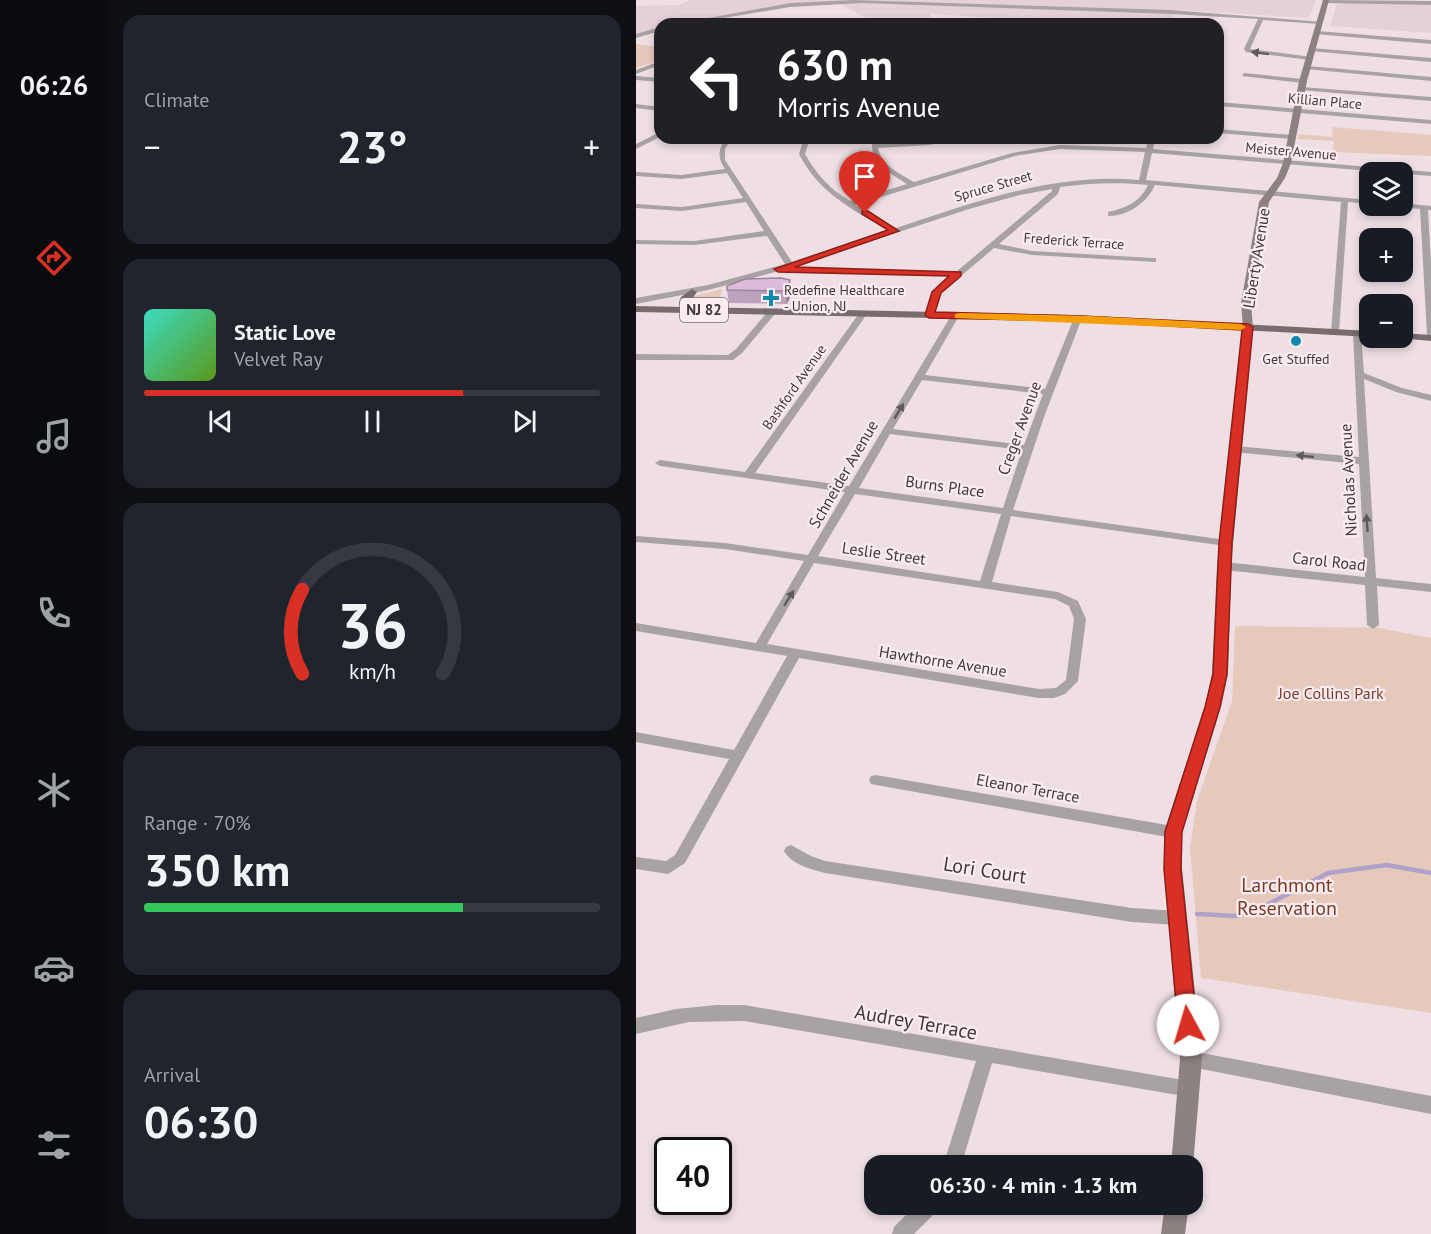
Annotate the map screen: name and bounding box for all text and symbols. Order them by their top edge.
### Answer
text: 630 m [777,37,893,92]
icon: left [678,42,756,120]
one-way arrow [1251,49,1270,58]
text: 06:26 [20,68,88,102]
text: Climate [144,87,210,113]
street label: Killian Place [1287,89,1363,113]
text: Morris Avenue [777,90,940,124]
text: 23° [337,117,407,175]
text: − [144,125,161,168]
text: + [583,125,600,168]
street label: Meister Avenue [1245,138,1337,164]
pin [839,151,890,213]
icon: arrive [848,160,881,193]
map controls [1359,162,1413,348]
button: layers [1359,162,1413,216]
street label: Spruce Street [952,166,1034,206]
street label: Liberty Avenue [1238,206,1274,310]
button: + [1359,228,1413,282]
street label: Frederick Terrace [1023,229,1125,253]
icon: directions [33,237,75,279]
place label: Redefine Healthcare - Union, NJ [784,281,905,315]
marker: Redefine Healthcare - Union, NJ [762,289,780,307]
button: − [1359,294,1413,348]
road number: NJ 82 [680,298,728,322]
text: Static Love [234,318,336,346]
marker: Get Stuffed [1289,334,1303,348]
street label: Bashford Avenue [758,341,830,433]
text: Velvet Ray [234,346,323,372]
place label: Get Stuffed [1262,350,1330,368]
street label: Creger Avenue [993,378,1045,478]
one-way arrow [893,403,904,419]
icon: previous [204,405,237,438]
icon: pause [356,405,389,438]
icon: next [508,405,541,438]
icon: music [33,415,75,457]
street label: Schneider Avenue [804,416,882,532]
street label: Nicholas Avenue [1335,423,1361,537]
one-way arrow [1296,451,1315,461]
street label: Burns Place [904,471,986,501]
one-way arrow [1363,514,1372,533]
street label: Leslie Street [841,537,928,569]
street label: Carol Road [1291,547,1367,575]
text: 36 [337,584,407,665]
one-way arrow [784,590,795,606]
icon: phone [33,592,75,634]
street label: Hawthorne Avenue [878,641,1008,681]
text: km/h [348,657,395,685]
park label: Joe Collins Park [1277,683,1384,703]
icon: climate [33,769,75,811]
street label: Eleanor Terrace [975,769,1081,807]
text: Range · 70% [144,810,251,836]
text: 350 km [144,840,290,898]
street label: Lori Court [942,851,1029,889]
park label: Larchmont Reservation [1237,872,1337,921]
icon: car [33,947,75,989]
position arrow [1156,993,1220,1057]
street label: Audrey Terrace [853,998,979,1046]
text: Arrival [144,1062,200,1088]
text: 06:30 [144,1092,258,1150]
icon: filters [33,1124,75,1166]
speed limit sign: 40 [654,1137,732,1215]
text: 06:30 · 4 min · 1.3 km [930,1171,1137,1199]

